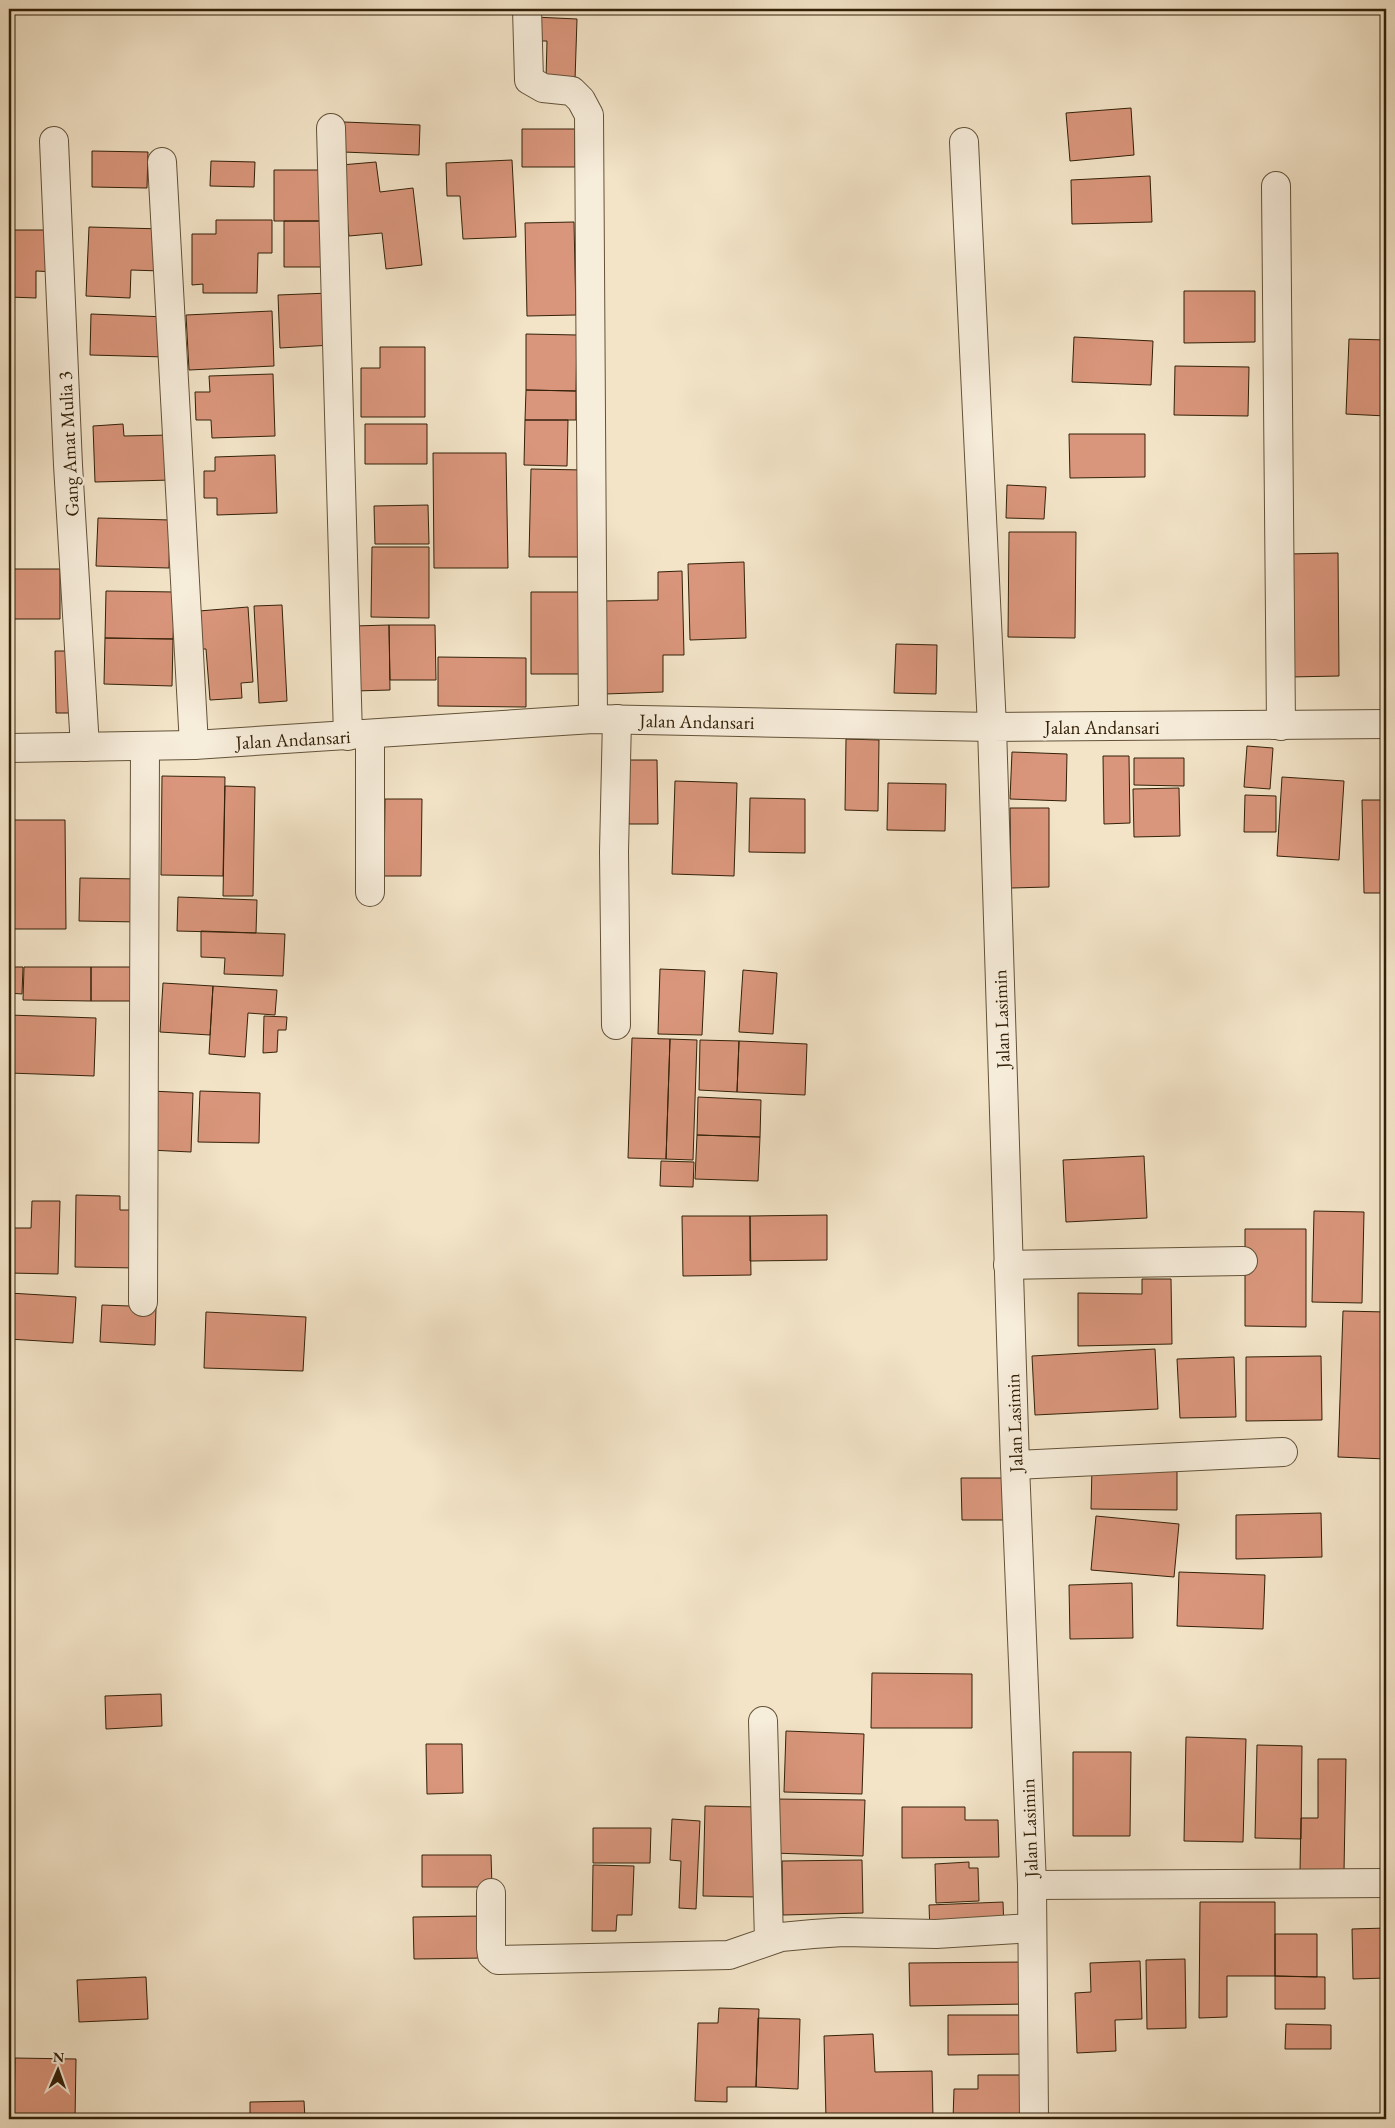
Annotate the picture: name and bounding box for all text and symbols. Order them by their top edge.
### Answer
street label: Gang Amat Mulia 3 [52,371,85,517]
street label: Jalan Andansari [637,708,755,735]
street label: Jalan Andansari [1042,715,1160,740]
street label: Jalan Andansari [233,724,352,755]
street label: Jalan Lasimin [987,969,1016,1071]
street label: Jalan Lasimin [1000,1373,1029,1475]
street label: Jalan Lasimin [1015,1778,1044,1880]
north arrow [32,2046,82,2096]
text: N [52,2048,65,2066]

